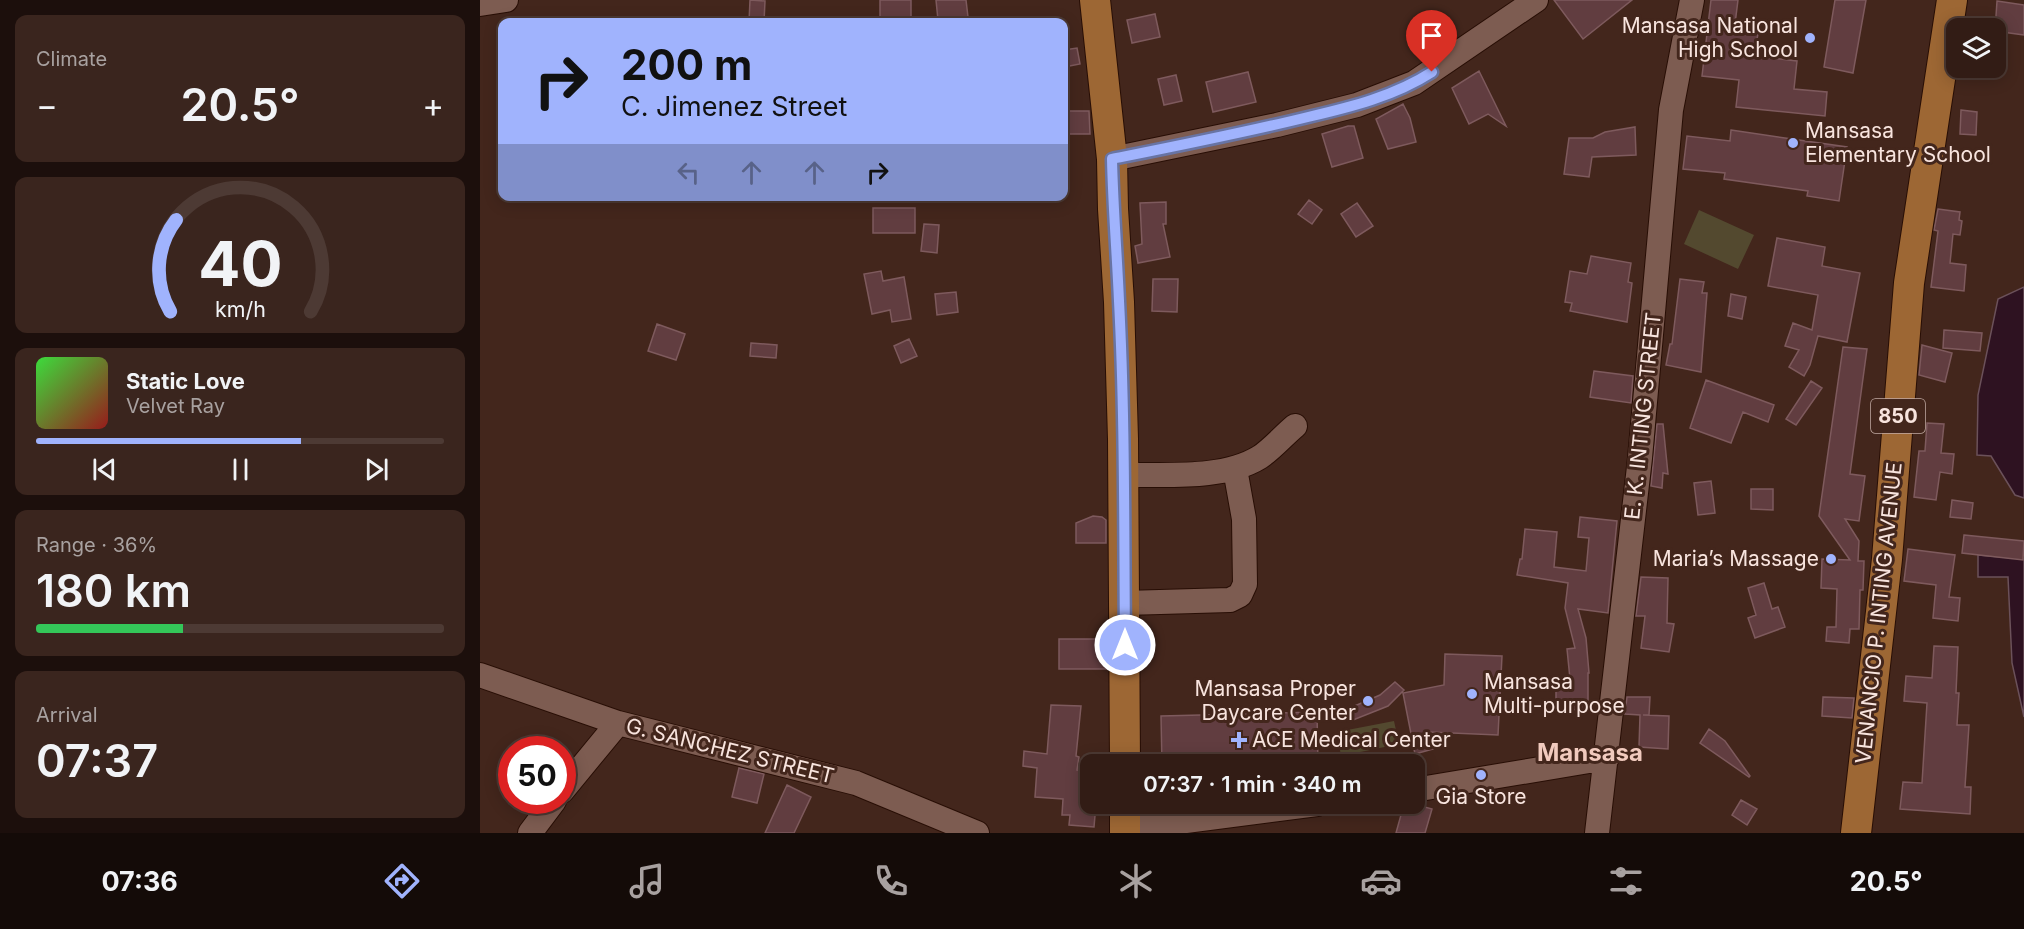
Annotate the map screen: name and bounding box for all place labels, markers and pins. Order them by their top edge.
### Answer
pin [1406,10,1457,72]
place label: Mansasa National High School [1622,13,1798,62]
marker: Mansasa National High School [1803,31,1817,45]
place label: Mansasa Elementary School [1805,118,1991,167]
marker: Mansasa Elementary School [1786,136,1800,150]
place label: Maria’s Massage [1653,546,1819,571]
marker: Maria’s Massage [1824,552,1838,566]
place label: Mansasa Multi-purpose [1484,669,1625,718]
place label: Mansasa Proper Daycare Center [1195,676,1356,725]
marker: Mansasa Multi-purpose [1465,687,1479,701]
marker: Mansasa Proper Daycare Center [1361,694,1375,708]
place label: ACE Medical Center [1252,727,1451,752]
marker: ACE Medical Center [1230,731,1248,749]
marker: Gia Store [1474,768,1488,782]
place label: Gia Store [1436,784,1526,809]

